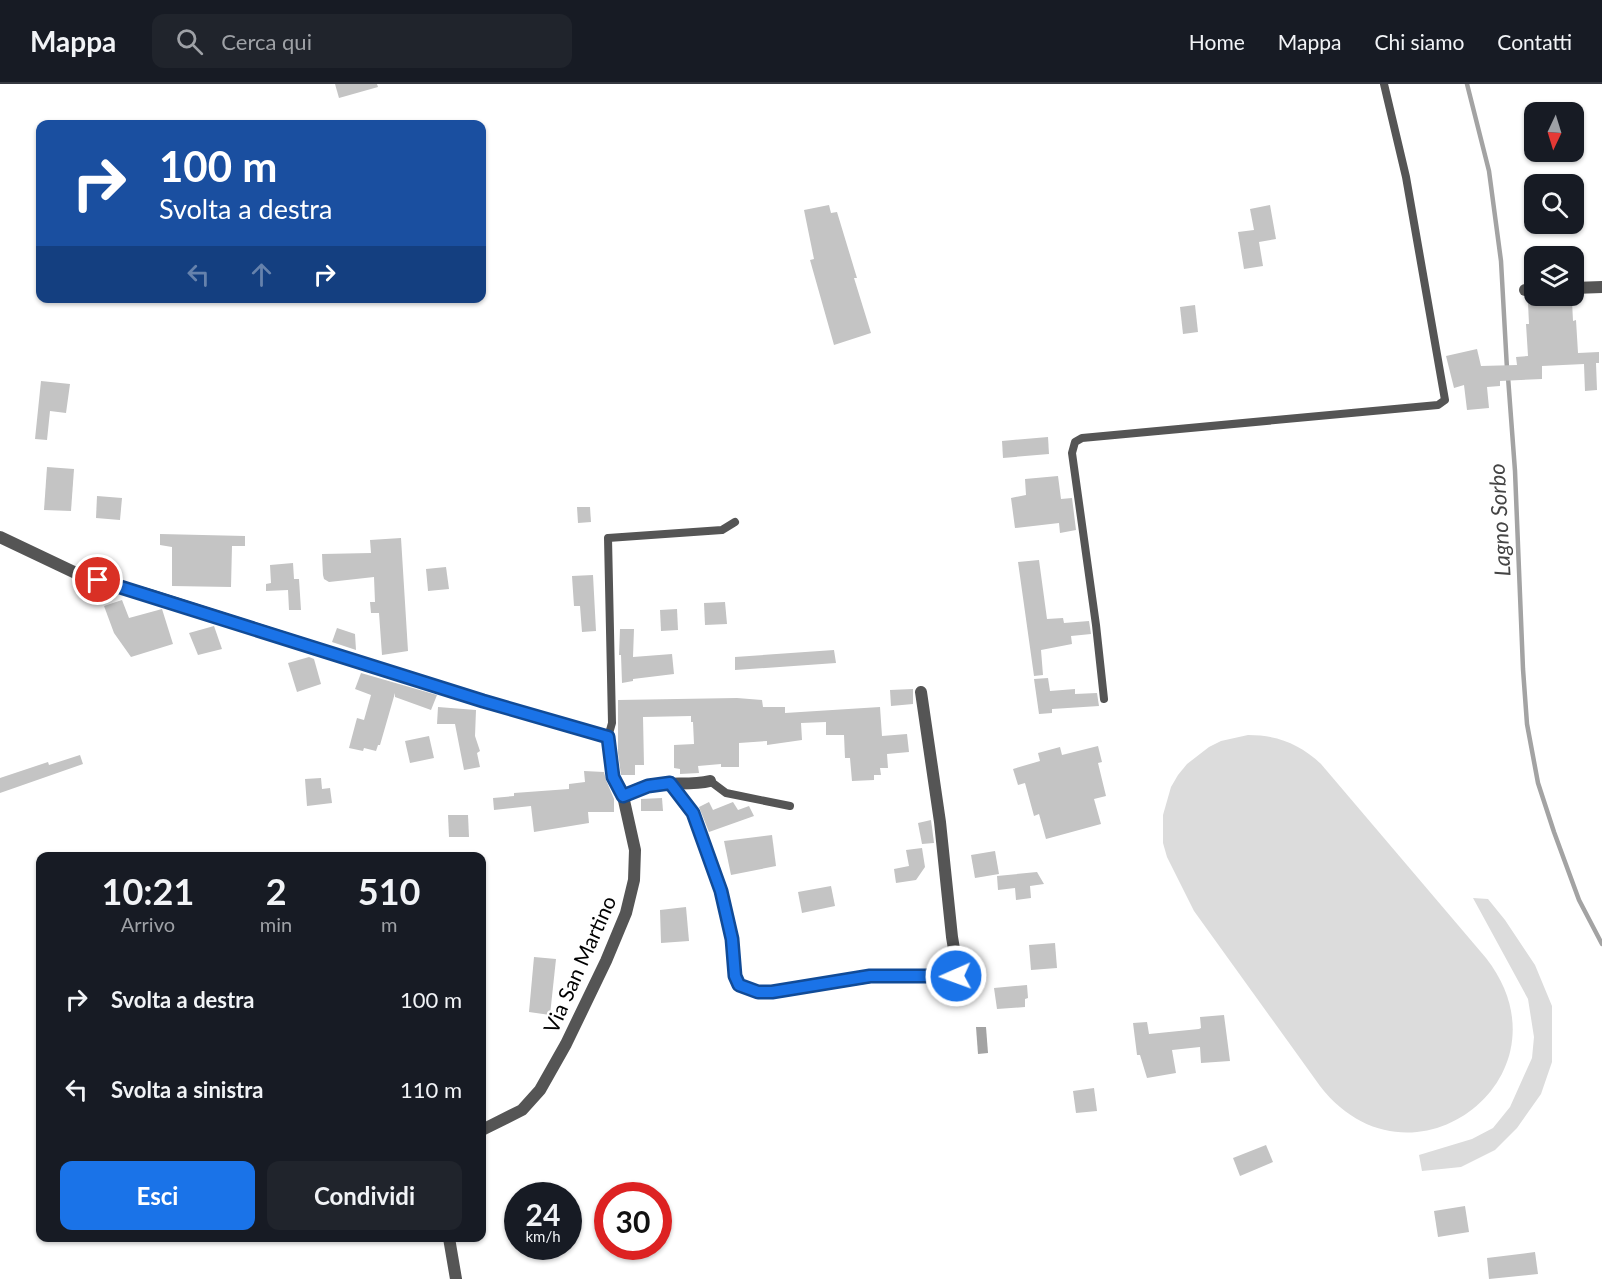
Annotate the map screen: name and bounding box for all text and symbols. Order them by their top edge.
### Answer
search box [152,14,572,68]
text: Mappa [30,24,116,58]
icon: search [173,25,206,58]
text: Cerca qui [221,28,312,55]
text: Home [1189,29,1245,54]
text: Mappa [1278,29,1341,54]
text: Chi siamo [1374,29,1464,54]
text: Contatti [1497,29,1572,54]
north arrow [1524,102,1584,162]
map controls [1524,102,1584,306]
text: 100 m [159,141,277,191]
icon: right [60,144,138,222]
button: search [1524,174,1584,234]
text: Svolta a destra [159,192,332,225]
button: layers [1524,246,1584,306]
icon: left [182,258,215,291]
icon: ahead [245,258,278,291]
icon: right [308,258,341,291]
water label: Lagno Sorbo [1483,463,1515,577]
pin [72,554,123,605]
icon: arrive [81,563,114,596]
text: 10:21 [102,869,194,913]
text: 2 [266,869,287,913]
text: 510 [358,869,420,913]
street label: Via San Martino [538,891,620,1037]
text: Arrivo [121,912,175,936]
text: min [260,912,292,936]
text: m [381,912,397,936]
position arrow [924,944,988,1008]
icon: right [60,983,93,1016]
text: Svolta a destra [111,986,254,1013]
text: 100 m [400,986,462,1013]
icon: left [60,1073,93,1106]
text: Svolta a sinistra [111,1076,263,1103]
text: 110 m [400,1076,462,1103]
button: Esci [60,1161,255,1230]
button: Condividi [267,1161,462,1230]
speed limit sign: 30 [594,1182,672,1260]
text: 24 [526,1196,560,1232]
text: km/h [525,1227,561,1245]

